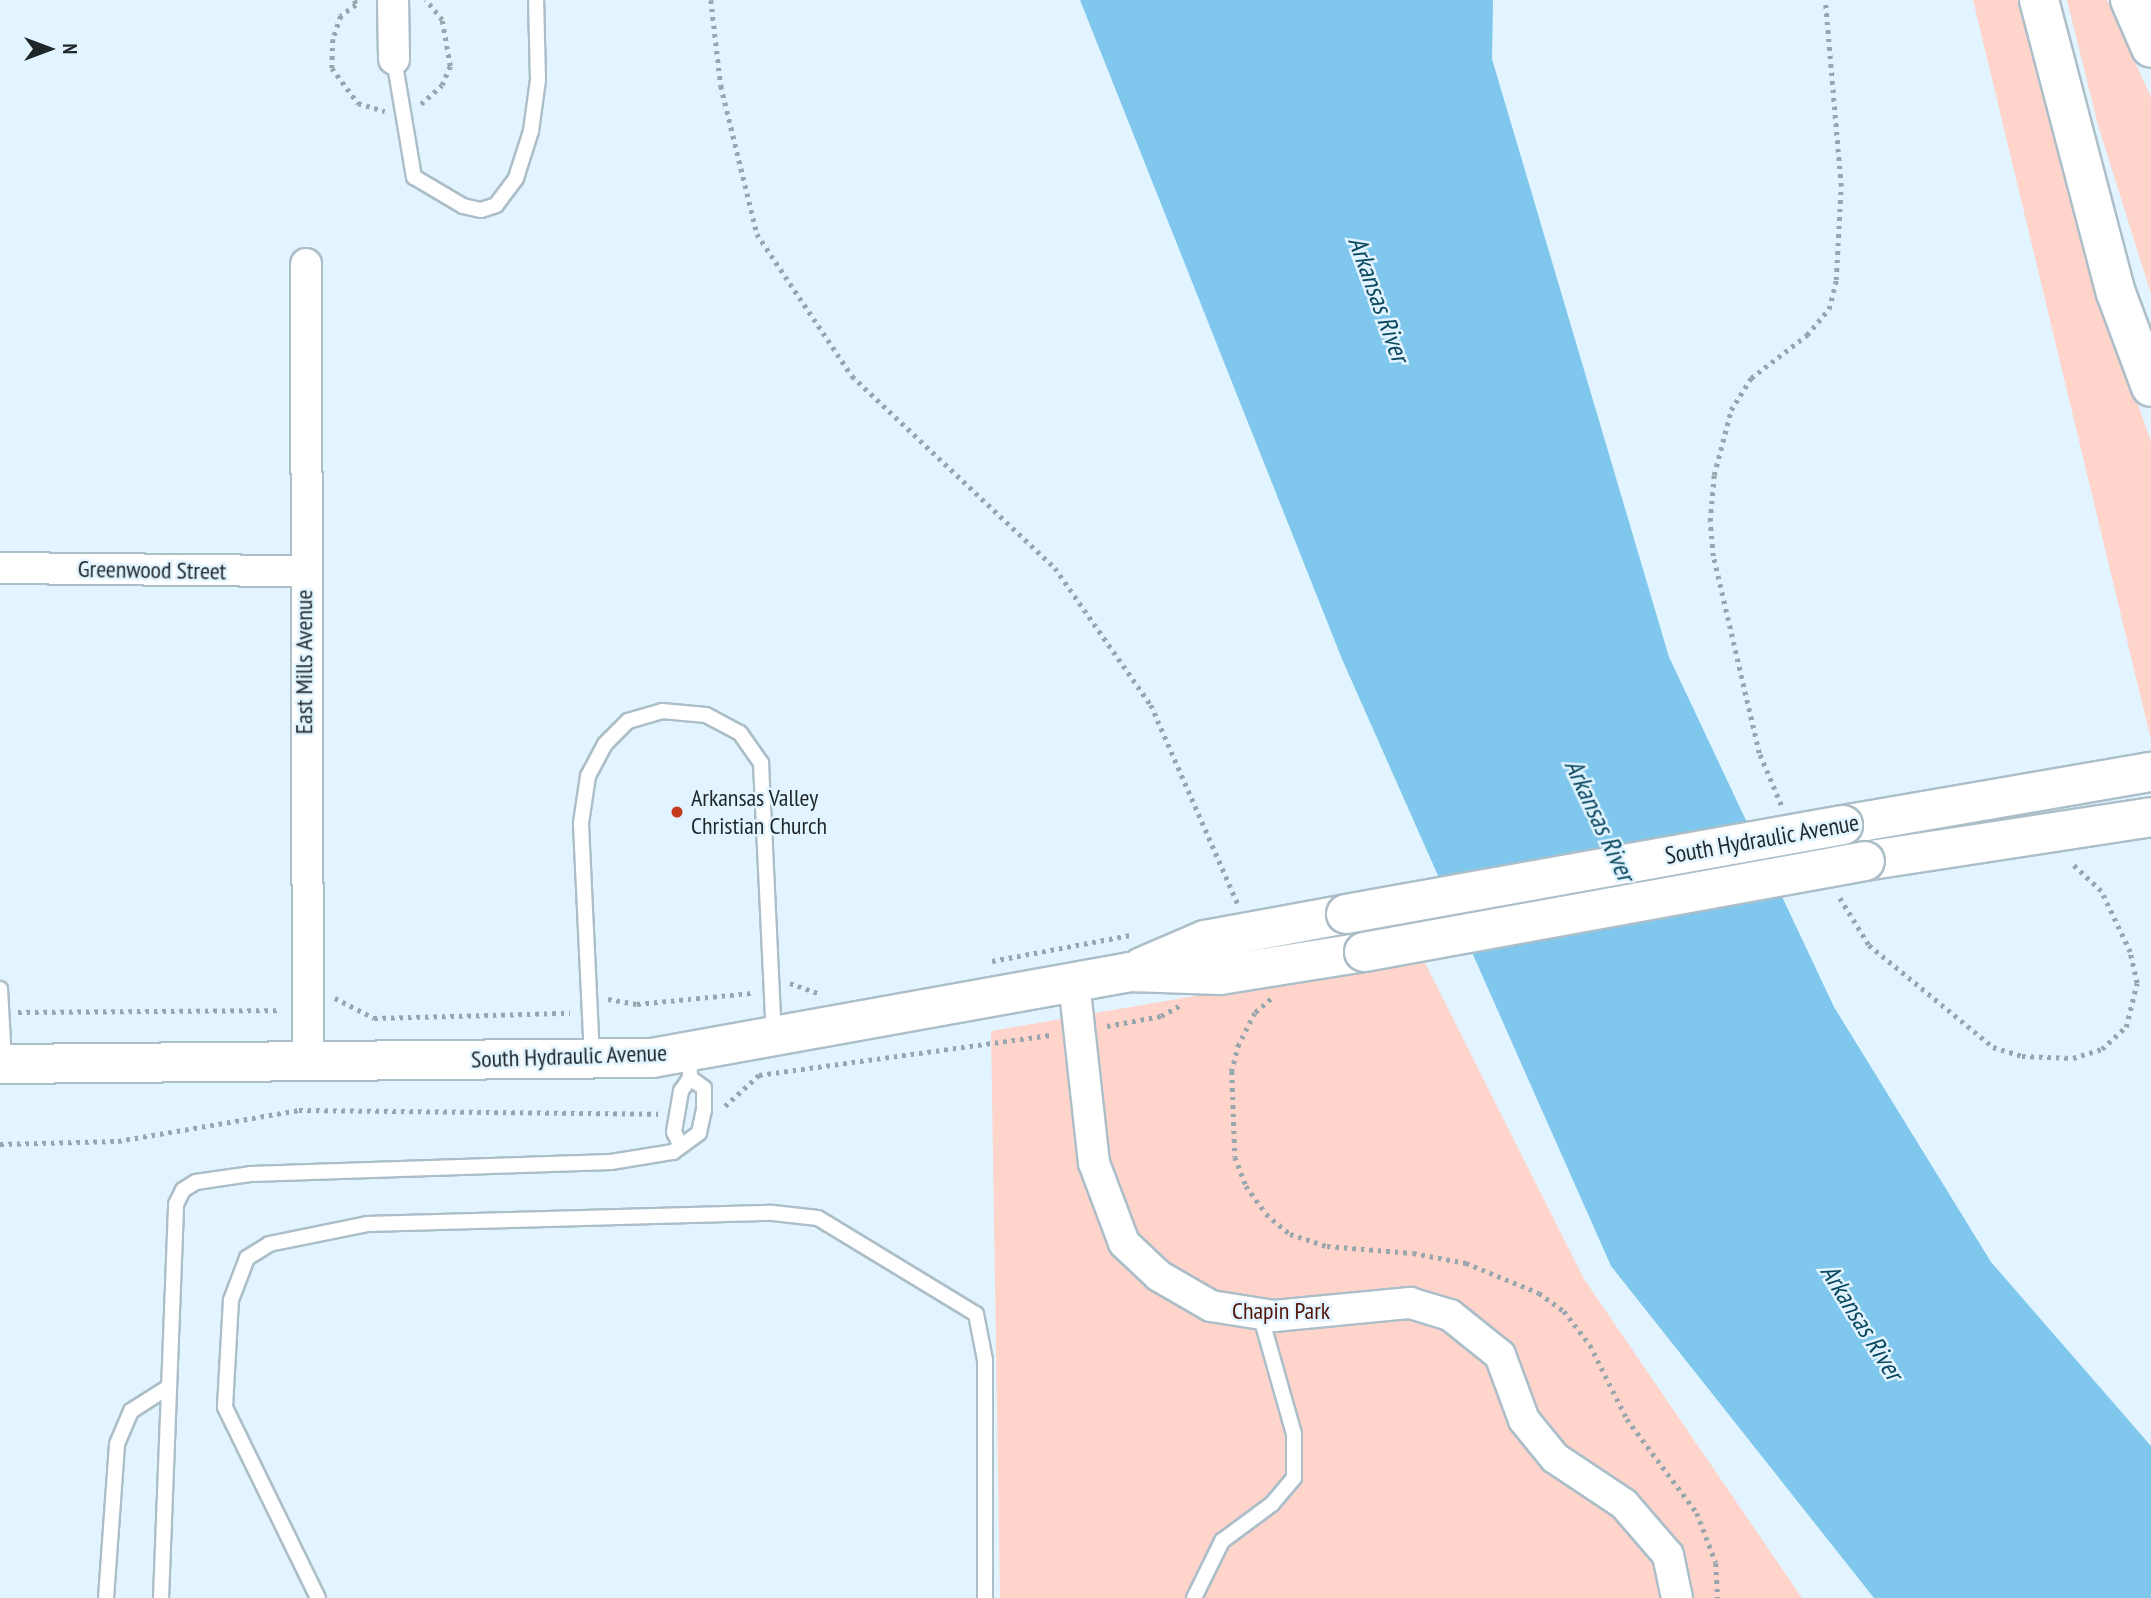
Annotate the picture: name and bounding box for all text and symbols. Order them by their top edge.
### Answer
north arrow [14,14,84,84]
text: N [58,44,82,54]
water label: Arkansas River [1342,232,1416,366]
street label: Greenwood Street [78,554,226,586]
street label: East Mills Avenue [290,589,318,735]
water label: Arkansas River [1558,754,1642,886]
place label: Arkansas Valley Christian Church [691,784,827,840]
marker: Arkansas Valley Christian Church [669,804,685,820]
street label: South Hydraulic Avenue [1662,808,1862,870]
street label: South Hydraulic Avenue [470,1038,668,1074]
water label: Arkansas River [1814,1258,1910,1386]
park label: Chapin Park [1232,1297,1330,1325]

